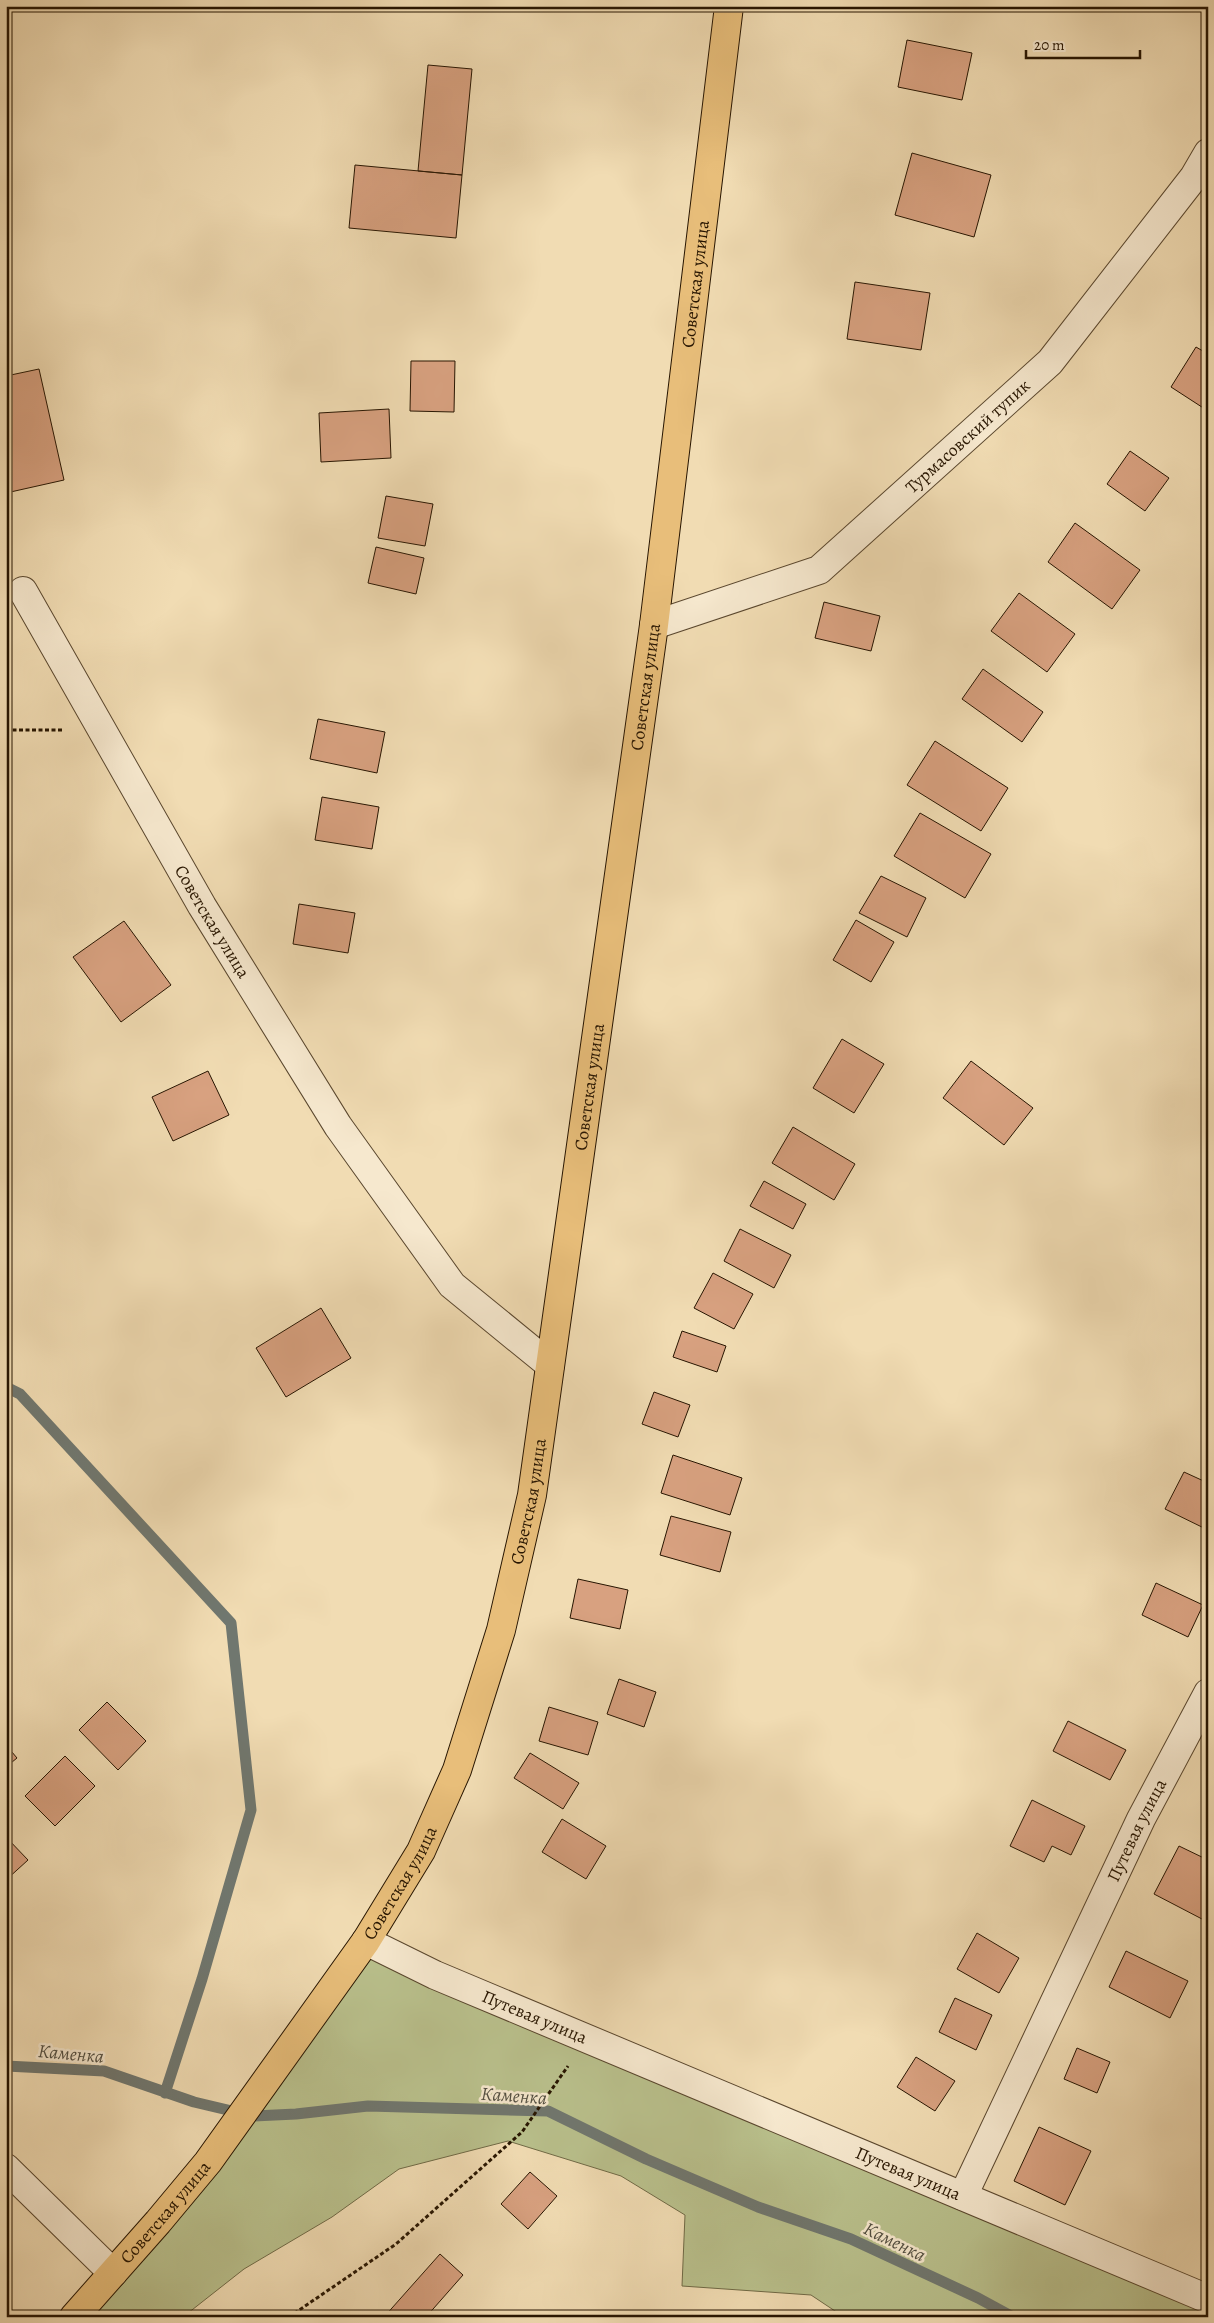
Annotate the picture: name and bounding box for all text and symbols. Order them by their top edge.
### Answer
scale bar [1026,28,1140,60]
text: 20 m [1034,35,1065,55]
street label: Советская улица [676,218,715,349]
street label: Турмасовский тупик [900,374,1035,499]
street label: Советская улица [625,621,666,752]
street label: Советская улица [169,861,256,983]
street label: Советская улица [568,1021,610,1152]
street label: Советская улица [504,1436,552,1567]
street label: Путевая улица [1101,1774,1173,1885]
street label: Советская улица [357,1822,443,1944]
street label: Путевая улица [478,1984,591,2050]
water label: Каменка [37,2038,105,2070]
water label: Каменка [480,2081,548,2111]
street label: Путевая улица [852,2141,965,2206]
street label: Советская улица [115,2155,216,2269]
water label: Каменка [859,2216,930,2268]

